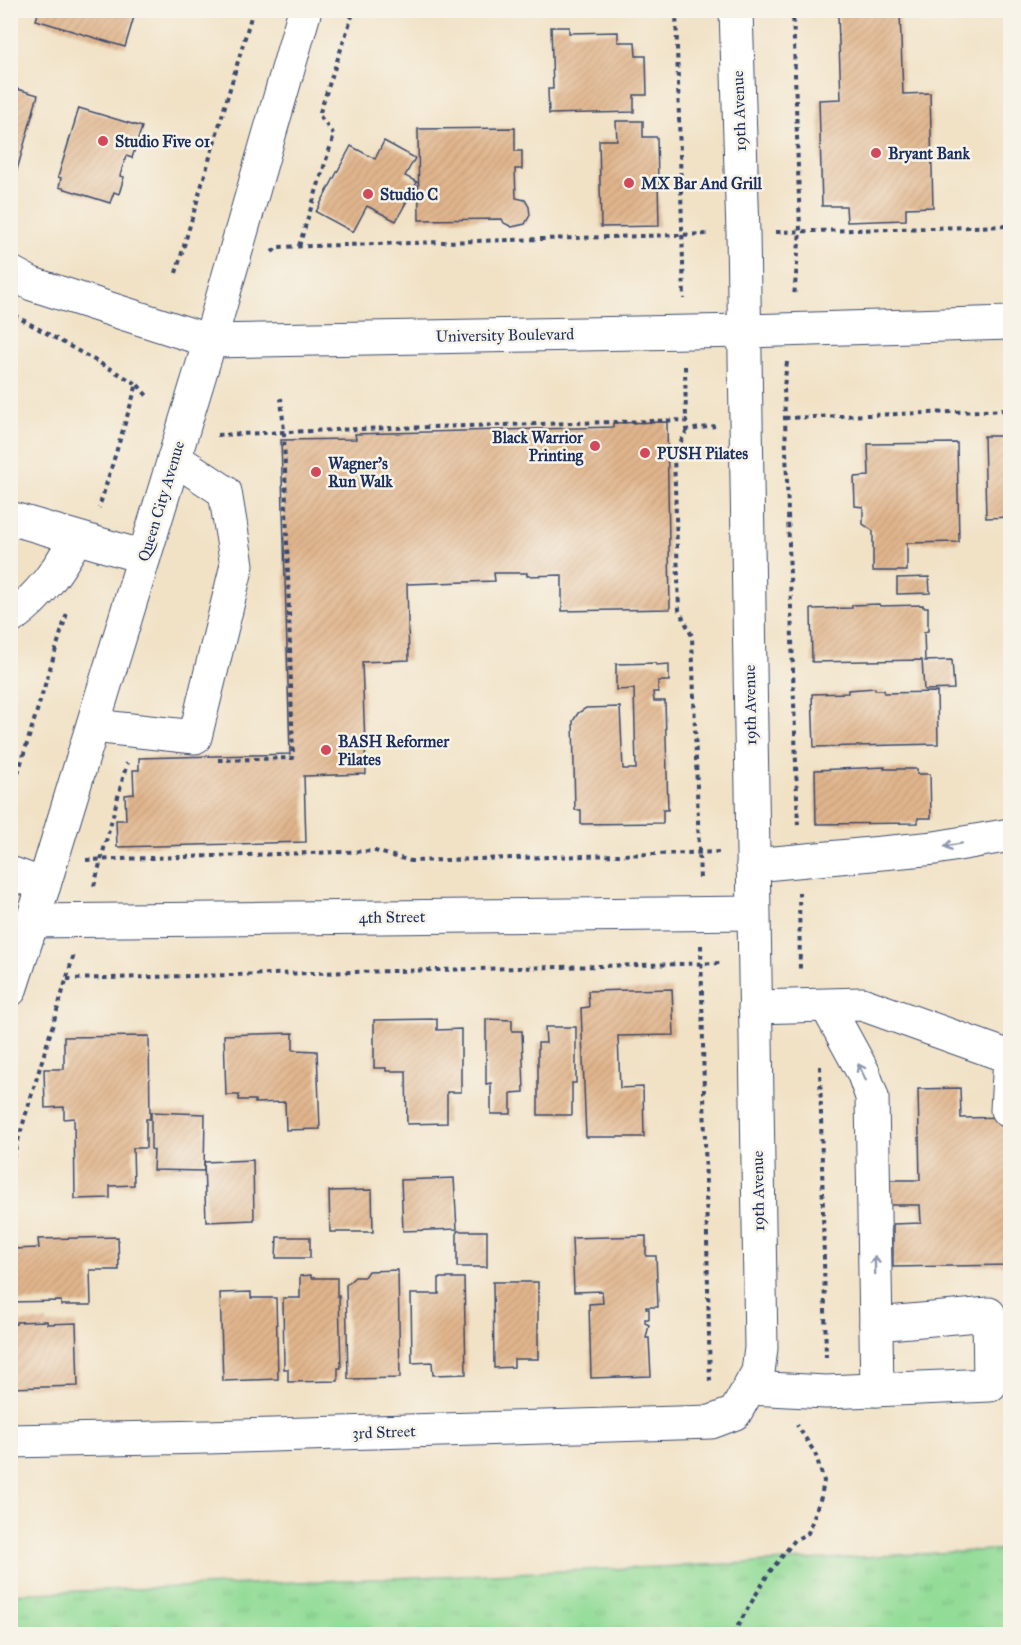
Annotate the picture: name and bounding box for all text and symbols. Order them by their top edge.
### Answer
street label: 19th Avenue [728,70,750,152]
place label: Studio Five 01 [115,132,211,151]
marker: Studio Five 01 [96,134,110,148]
place label: Bryant Bank [888,144,970,164]
marker: Bryant Bank [869,146,883,160]
place label: MX Bar And Grill [641,174,762,193]
marker: MX Bar And Grill [622,176,636,190]
place label: Studio C [380,185,438,204]
marker: Studio C [361,187,375,201]
street label: University Boulevard [436,324,574,346]
place label: Black Warrior Printing [492,428,584,466]
street label: Queen City Avenue [134,438,188,564]
marker: Black Warrior Printing [588,439,602,453]
place label: PUSH Pilates [657,444,748,463]
marker: PUSH Pilates [638,446,652,460]
place label: Wagner's Run Walk [328,454,393,491]
marker: Wagner's Run Walk [309,465,323,479]
street label: 19th Avenue [740,664,760,746]
place label: BASH Reformer Pilates [338,732,450,769]
marker: BASH Reformer Pilates [319,743,333,757]
one-way arrow [944,840,963,851]
street label: 4th Street [359,907,426,927]
one-way arrow [856,1064,868,1082]
street label: 19th Avenue [748,1150,768,1232]
one-way arrow [869,1256,881,1276]
street label: 3rd Street [352,1421,416,1443]

